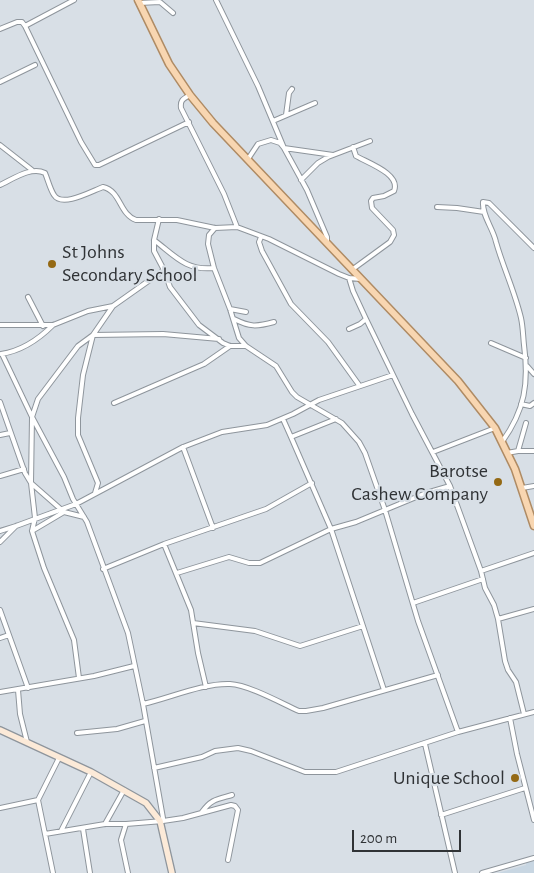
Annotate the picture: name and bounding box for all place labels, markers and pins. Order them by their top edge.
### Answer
place label: St Johns Secondary School [62,240,198,287]
marker: St Johns Secondary School [46,258,58,270]
place label: Barotse Cashew Company [351,459,488,506]
marker: Barotse Cashew Company [492,476,504,488]
place label: Unique School [393,766,505,790]
marker: Unique School [509,772,521,784]

